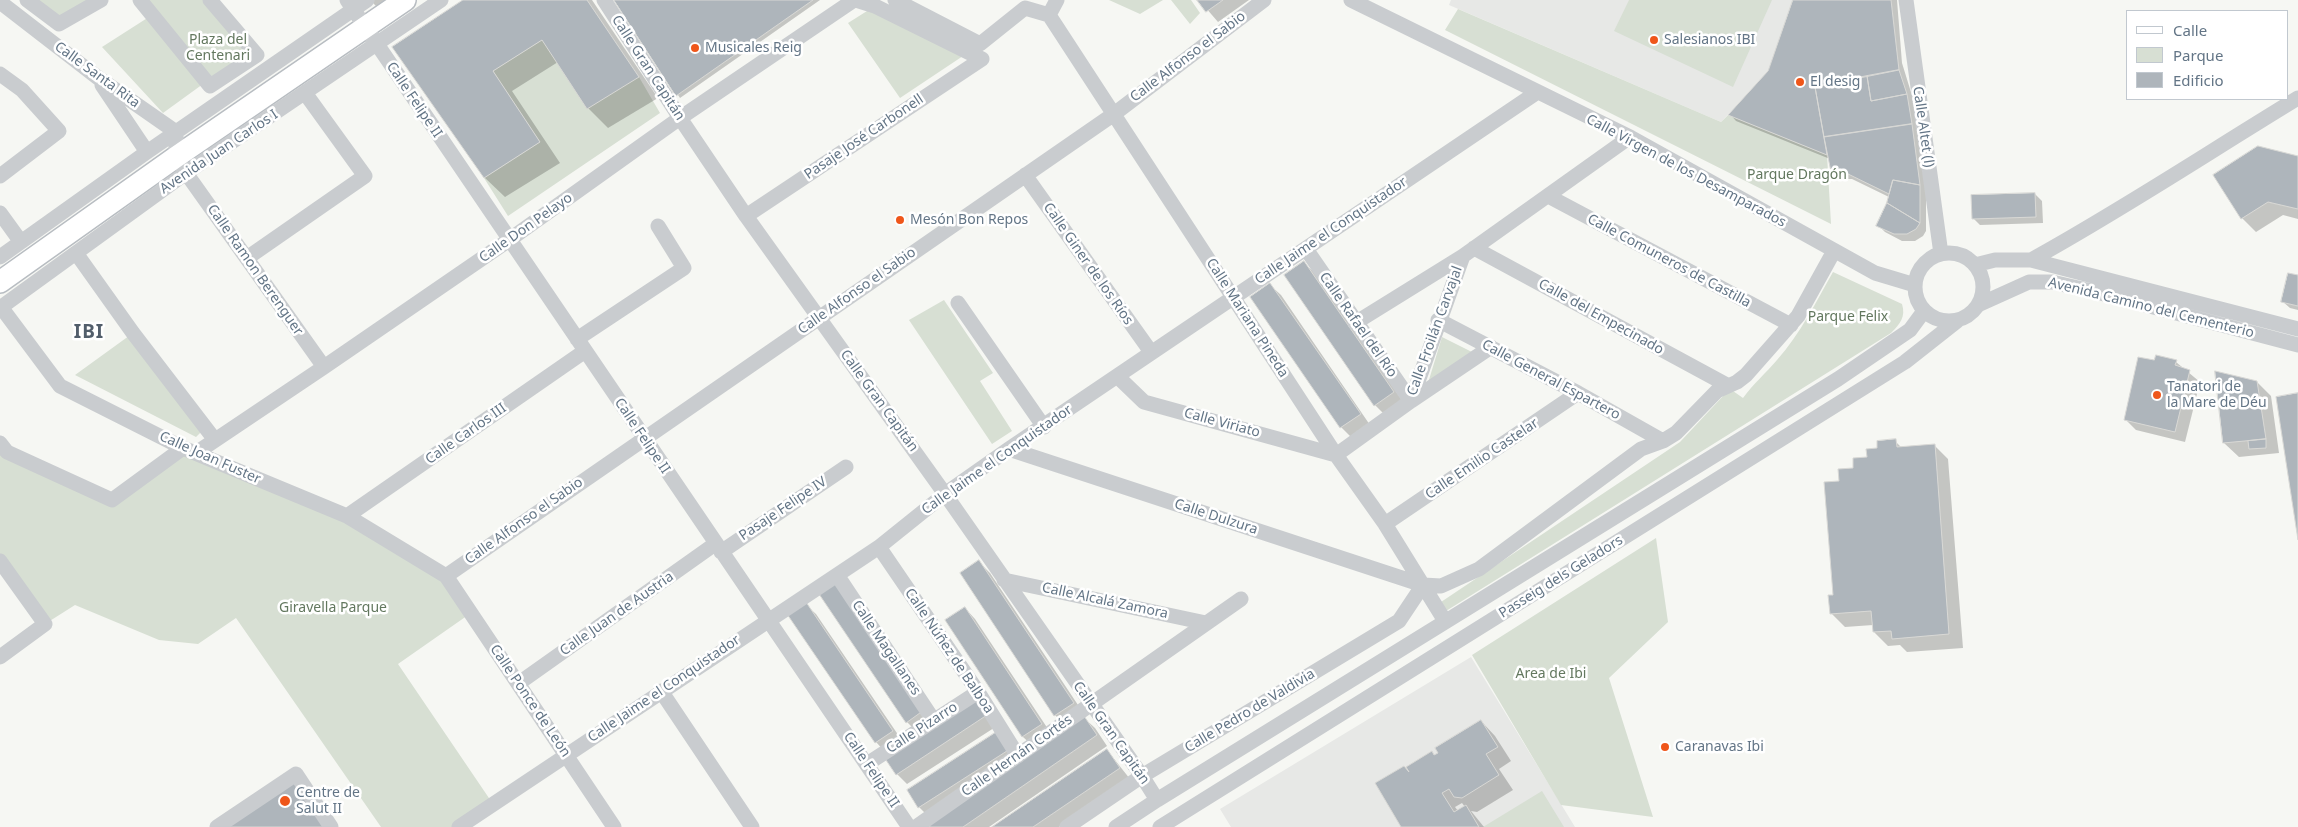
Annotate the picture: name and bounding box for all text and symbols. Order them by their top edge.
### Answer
street label: Calle Alfonso el Sabio [1127,8,1249,106]
legend [2126,10,2288,100]
street label: Calle Gran Capitán [608,12,688,124]
text: Calle [2173,20,2207,40]
park label: Plaza del Centenari [186,32,250,64]
place label: Salesianos IBI [1664,32,1755,48]
marker: Salesianos IBI [1648,34,1660,46]
street label: Calle Santa Rita [51,38,143,112]
place label: Musicales Reig [705,40,802,56]
marker: Musicales Reig [689,42,701,54]
text: Parque [2173,45,2223,65]
street label: Calle Felipe II [383,59,445,141]
text: Edificio [2173,70,2224,90]
place label: El desig [1810,74,1860,90]
marker: El desig [1794,76,1806,88]
street label: Calle Altet (l) [1909,85,1937,169]
street label: Pasaje José Carbonell [801,91,927,183]
street label: Avenida Juan Carlos I [157,106,281,198]
street label: Calle Virgen de los Desamparados [1583,111,1789,231]
park label: Parque Dragón [1747,167,1847,183]
street label: Calle Jaime el Conquistador [1252,174,1410,288]
street label: Calle Don Pelayo [476,190,576,266]
street label: Calle Giner de los Ríos [1039,200,1137,328]
street label: Calle Ramon Berenguer [203,201,307,339]
street label: Calle Comuneros de Castilla [1584,211,1754,311]
place label: Mesón Bon Repos [910,212,1028,228]
marker: Mesón Bon Repos [894,214,906,226]
street label: Calle Alfonso el Sabio [795,244,919,338]
street label: Calle Mariana Pineda [1202,255,1292,381]
street label: Calle Froilán Carvajal [1404,264,1466,398]
street label: Calle Rafael del Río [1315,269,1401,381]
street label: Avenida Camino del Cementerio [2046,274,2256,342]
street label: Calle del Empecinado [1535,276,1667,358]
park label: Parque Felix [1808,309,1888,325]
district label: IBI [73,322,105,344]
street label: Calle General Espartero [1479,336,1623,424]
street label: Calle Gran Capitán [836,347,922,455]
place label: Tanatori de la Mare de Déu [2167,379,2267,412]
marker: Tanatori de la Mare de Déu [2151,389,2163,401]
street label: Calle Felipe II [611,395,673,477]
street label: Calle Carlos III [422,400,510,468]
street label: Calle Jaime el Conquistador [919,402,1075,518]
street label: Calle Viriato [1182,405,1262,441]
street label: Calle Emilio Castelar [1422,415,1542,503]
street label: Calle Joan Fuster [157,428,263,488]
street label: Calle Alfonso el Sabio [462,474,586,568]
street label: Pasaje Felipe IV [736,474,830,544]
street label: Calle Dulzura [1172,496,1260,538]
street label: Passeig dels Geladors [1496,532,1626,622]
street label: Calle Juan de Austria [557,568,677,660]
street label: Calle Alcalá Zamora [1040,579,1170,623]
street label: Calle Núñez de Balboa [901,585,997,717]
street label: Calle Magallanes [848,597,924,699]
park label: Giravella Parque [279,600,387,616]
street label: Calle Jaime el Conquistador [585,632,743,746]
street label: Calle Ponce de León [486,642,574,760]
street label: Calle Pedro de Valdivia [1182,666,1318,756]
park label: Area de Ibi [1516,666,1586,682]
street label: Calle Gran Capitán [1069,678,1153,788]
street label: Calle Pizarro [883,699,961,757]
street label: Calle Hernán Cortés [958,712,1076,800]
street label: Calle Felipe II [840,729,902,811]
place label: Caranavas Ibi [1675,739,1764,755]
marker: Caranavas Ibi [1659,741,1671,753]
place label: Centre de Salut II [296,785,360,818]
marker: Centre de Salut II [278,794,292,808]

